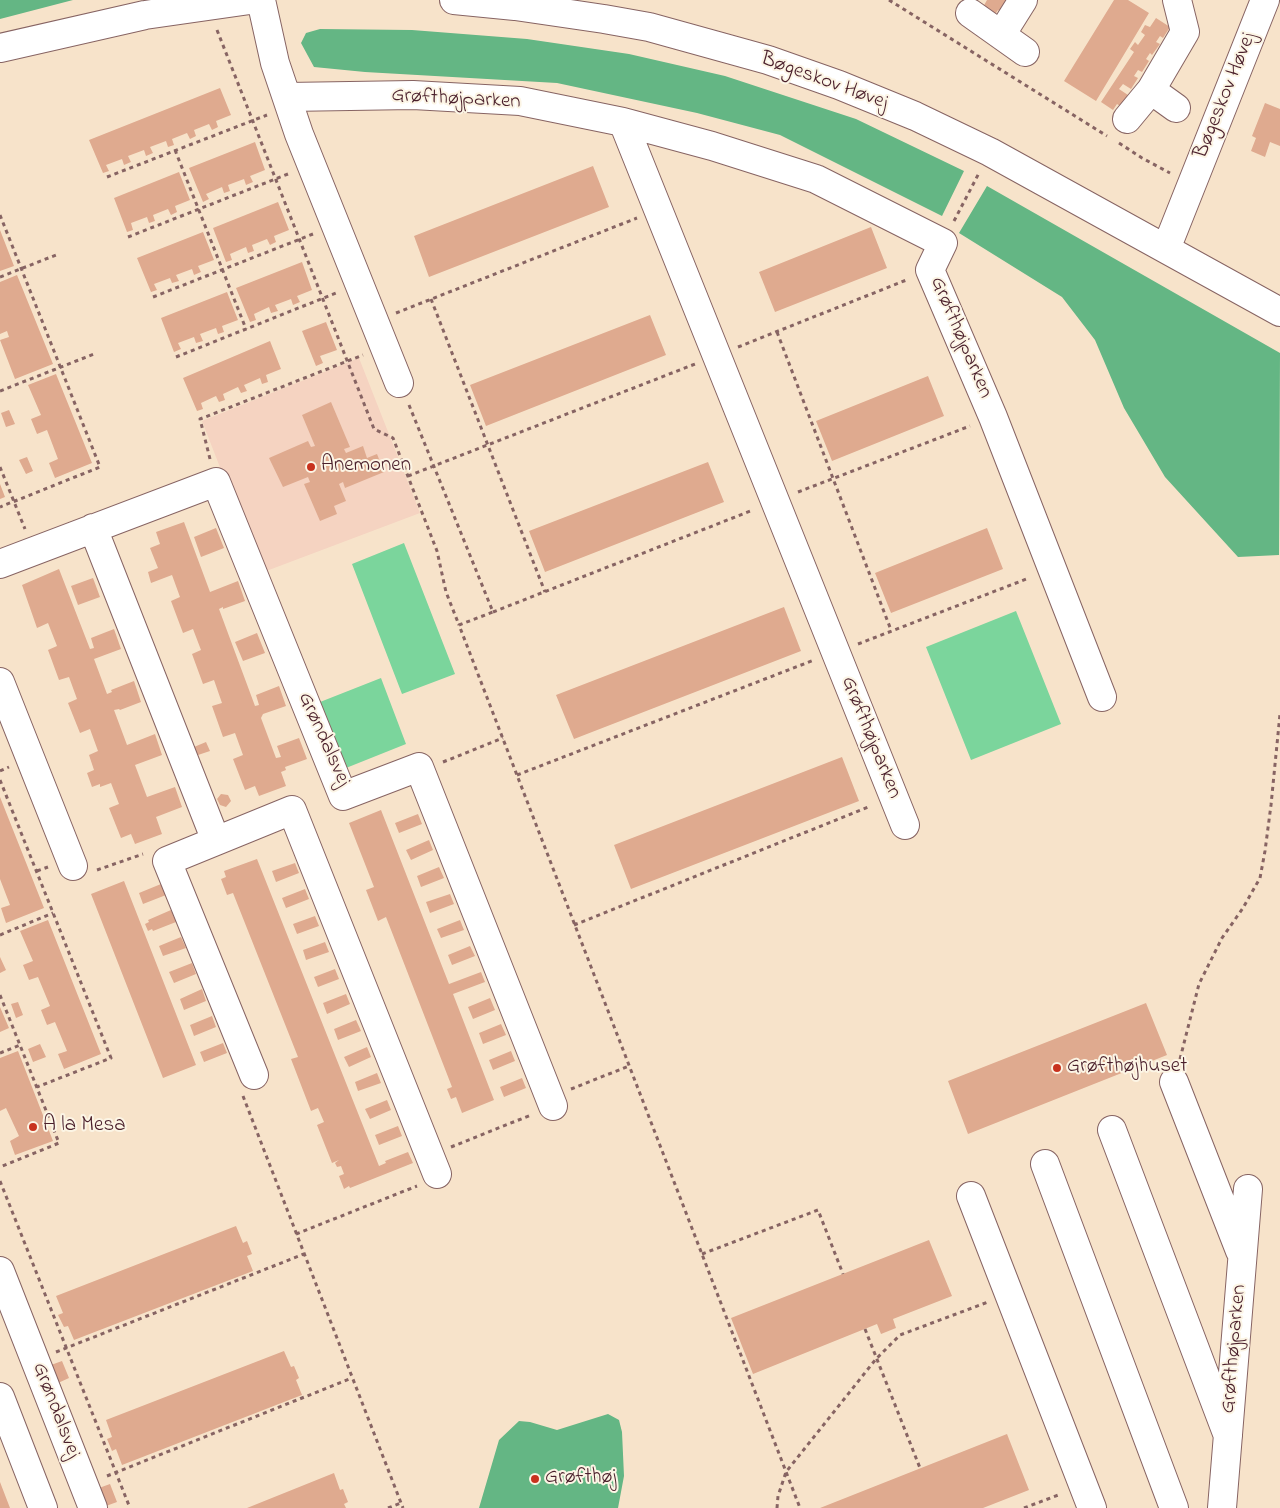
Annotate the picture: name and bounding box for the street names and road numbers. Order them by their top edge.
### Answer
street label: Bøgeskov Høvej [1189,29,1263,163]
street label: Bøgeskov Høvej [757,47,891,117]
street label: Grøfthøjparken [391,84,521,116]
street label: Grøfthøjparken [923,273,997,403]
street label: Grøfthøjparken [834,673,906,803]
street label: Grøndalsvej [291,689,355,791]
street label: Grøfthøjparken [1217,1283,1253,1415]
street label: Grøndalsvej [25,1360,85,1462]

